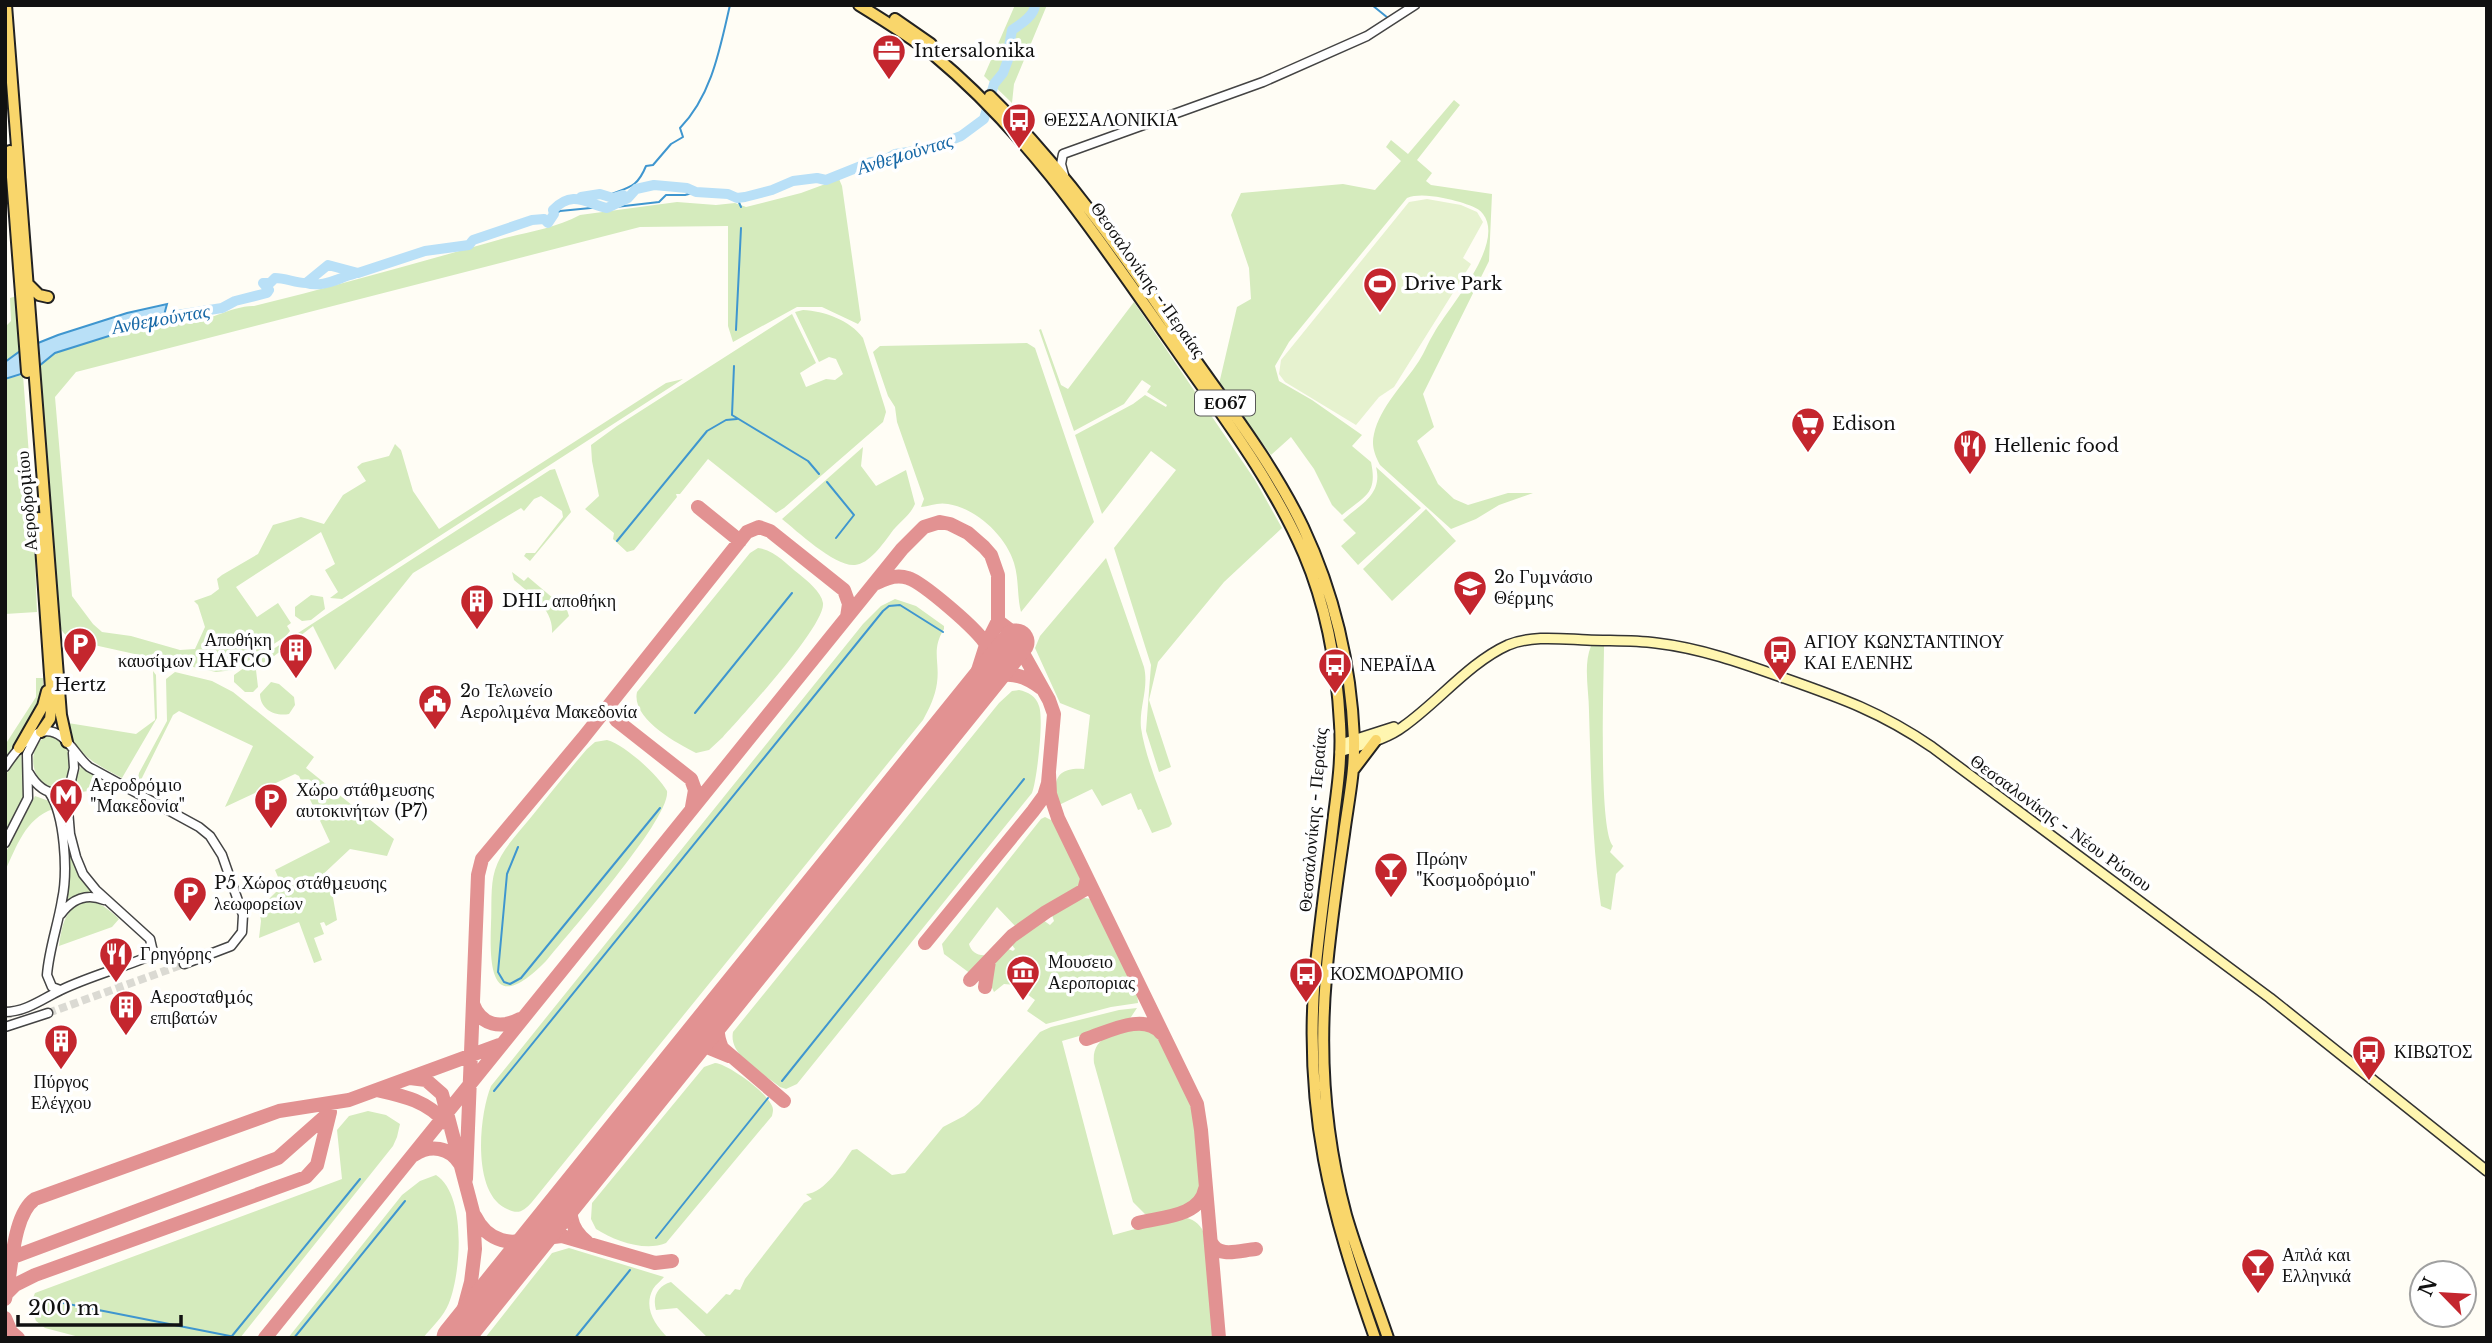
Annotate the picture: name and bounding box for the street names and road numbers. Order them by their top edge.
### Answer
street label: Θεσσαλονίκης - Περαίας [1086,198,1210,362]
road number: ΕΟ67 [1195,390,1255,416]
street label: Αεροδρομίου [12,450,42,552]
street label: Θεσσαλονίκης - Περαίας [1294,727,1332,913]
street label: Θεσσαλονίκης - Νέου Ρύσιου [1966,750,2156,896]

